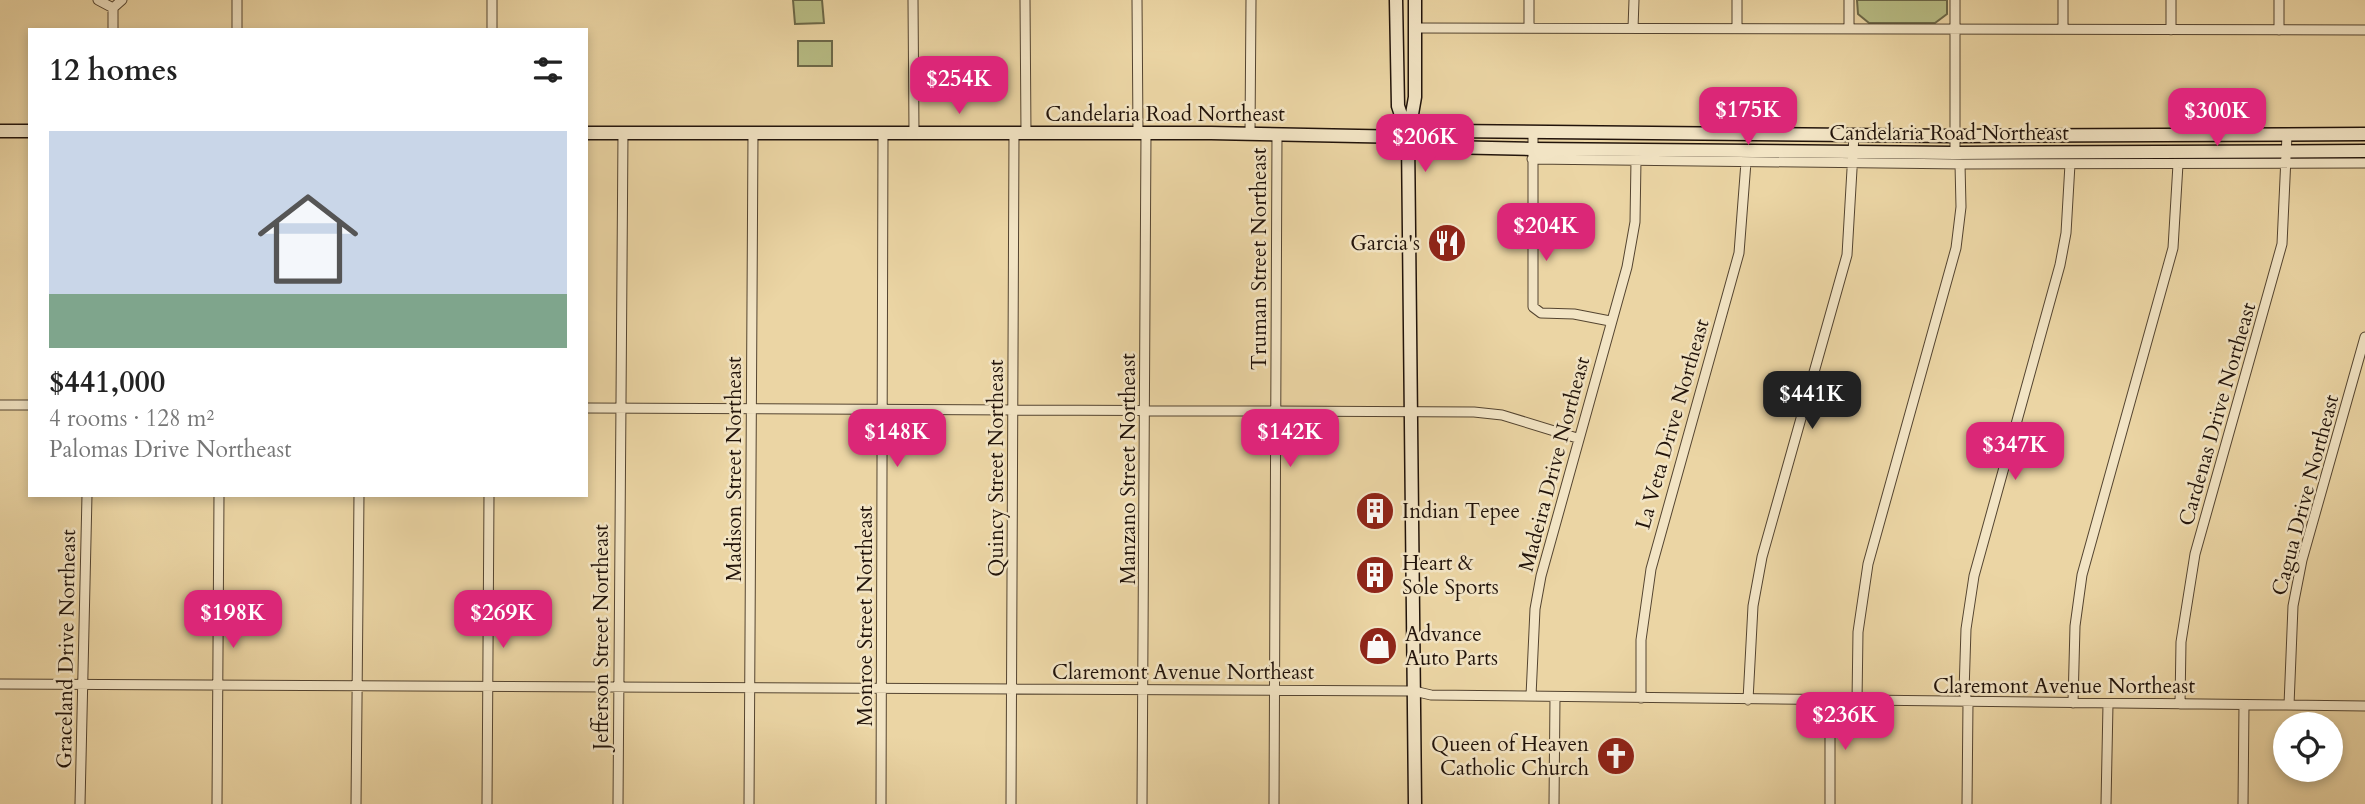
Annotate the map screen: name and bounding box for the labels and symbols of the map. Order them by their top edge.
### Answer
pin: $254K [910,57,1008,116]
pin: $175K [1699,88,1797,147]
pin: $300K [2168,88,2266,148]
street label: Candelaria Road Northeast [1045,100,1285,129]
pin: $206K [1376,114,1474,174]
street label: Candelaria Road Northeast [1829,119,2069,148]
street label: Truman Street Northeast [1245,147,1274,370]
pin: $204K [1497,204,1595,263]
restaurant icon: Garcia's [1426,222,1468,264]
place label: Garcia's [1350,229,1420,258]
street label: Cardenas Drive Northeast [2172,299,2263,529]
street label: La Veta Drive Northeast [1629,315,1716,533]
street label: Manzano Street Northeast [1114,353,1143,585]
street label: Madeira Drive Northeast [1512,353,1597,575]
street label: Madison Street Northeast [720,356,749,582]
street label: Quincy Street Northeast [982,359,1011,577]
pin: $441K [1763,372,1861,431]
street label: Cagua Drive Northeast [2265,391,2346,599]
pin: $148K [848,410,946,469]
pin: $142K [1241,410,1339,469]
pin: $347K [1966,422,2064,482]
building icon: Indian Tepee [1354,490,1396,532]
place label: Indian Tepee [1402,497,1520,526]
street label: Monroe Street Northeast [851,505,880,726]
street label: Jefferson Street Northeast [587,524,616,753]
street label: Graceland Drive Northeast [50,529,83,769]
place label: Heart & Sole Sports [1402,549,1499,602]
building icon: Heart & Sole Sports [1354,554,1396,596]
pin: $198K [184,590,282,650]
pin: $269K [454,590,552,650]
place label: Advance Auto Parts [1405,620,1498,673]
shop icon: Advance Auto Parts [1357,625,1399,667]
street label: Claremont Avenue Northeast [1052,658,1314,687]
street label: Claremont Avenue Northeast [1933,672,2195,701]
pin: $236K [1796,692,1894,752]
place label: Queen of Heaven Catholic Church [1431,730,1589,783]
church icon: Queen of Heaven Catholic Church [1595,735,1637,777]

